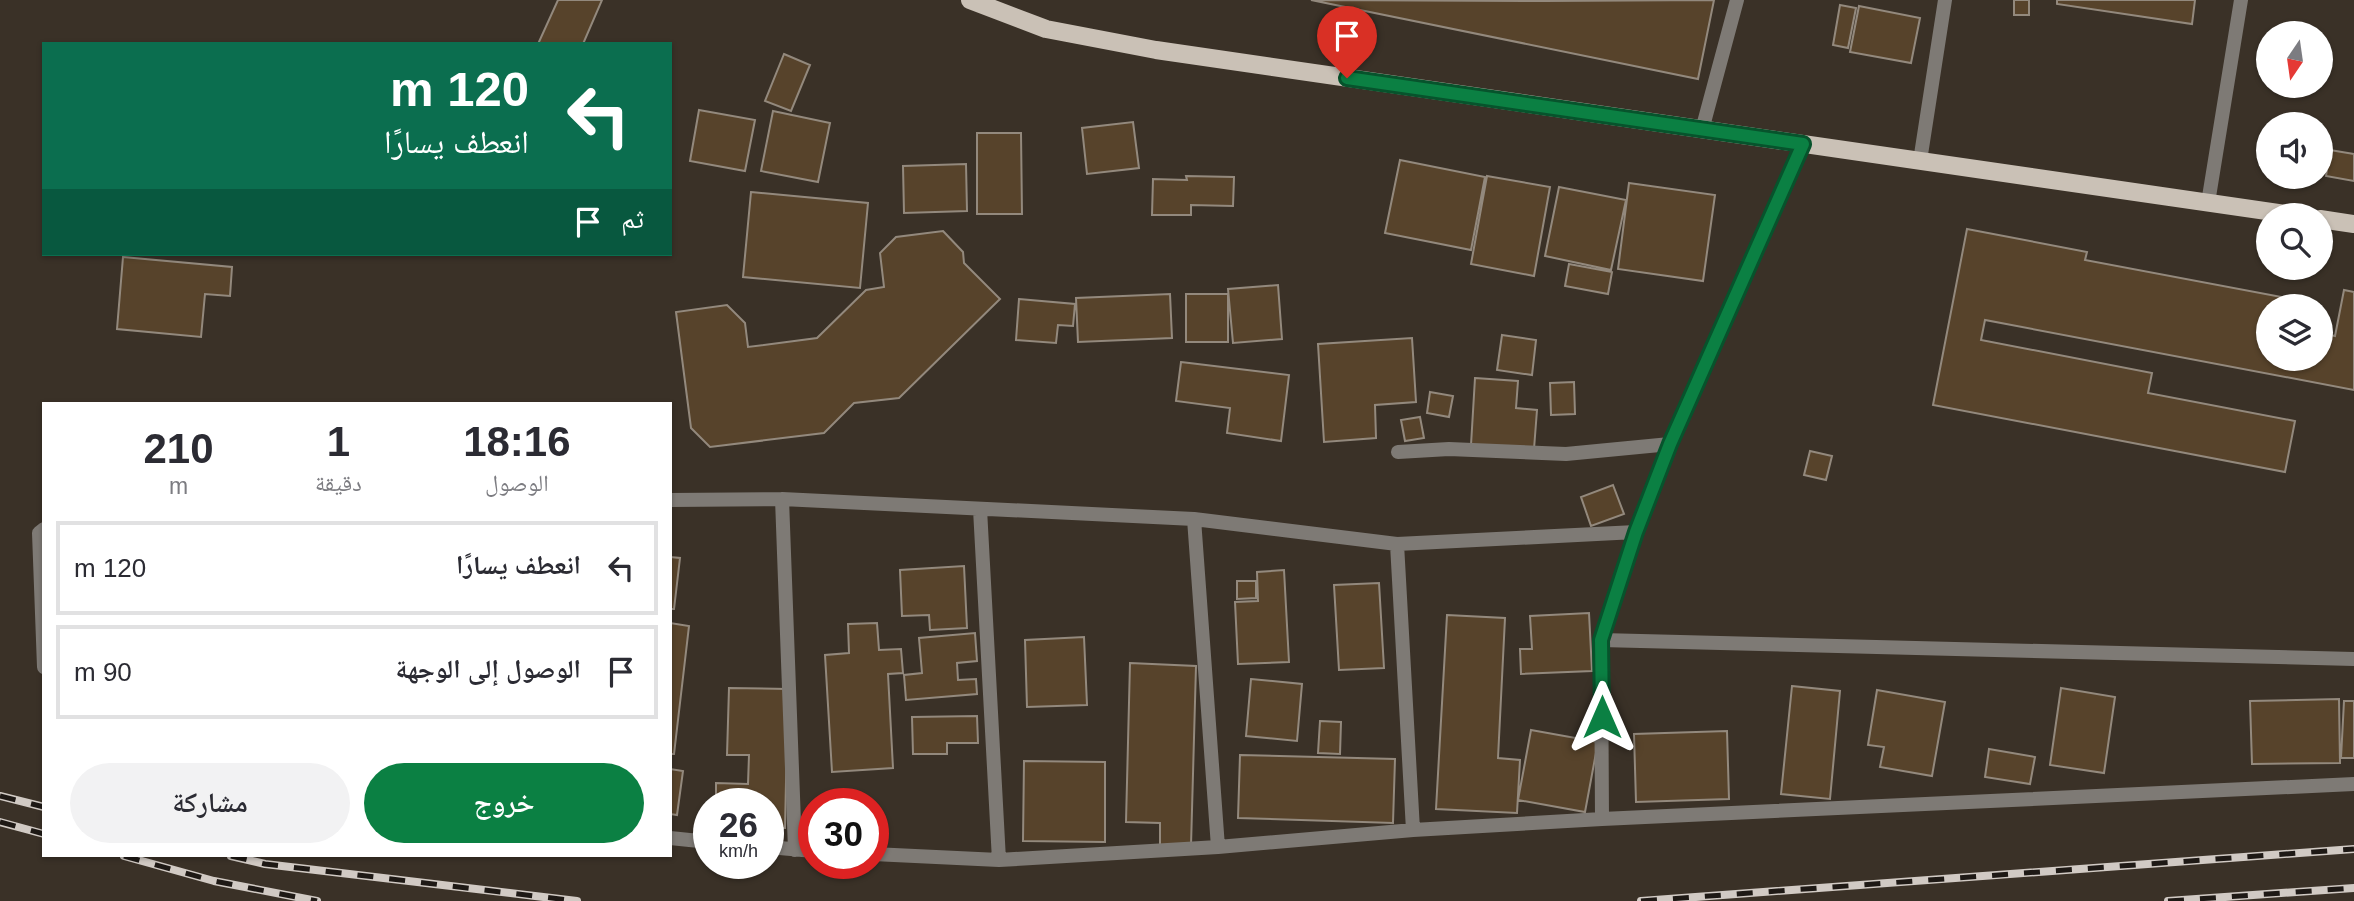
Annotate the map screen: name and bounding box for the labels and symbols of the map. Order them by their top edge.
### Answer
pin [1317,6,1377,78]
north arrow [2256,21,2333,98]
position arrow [1565,680,1639,754]
speed limit sign: 30 [798,788,889,879]

